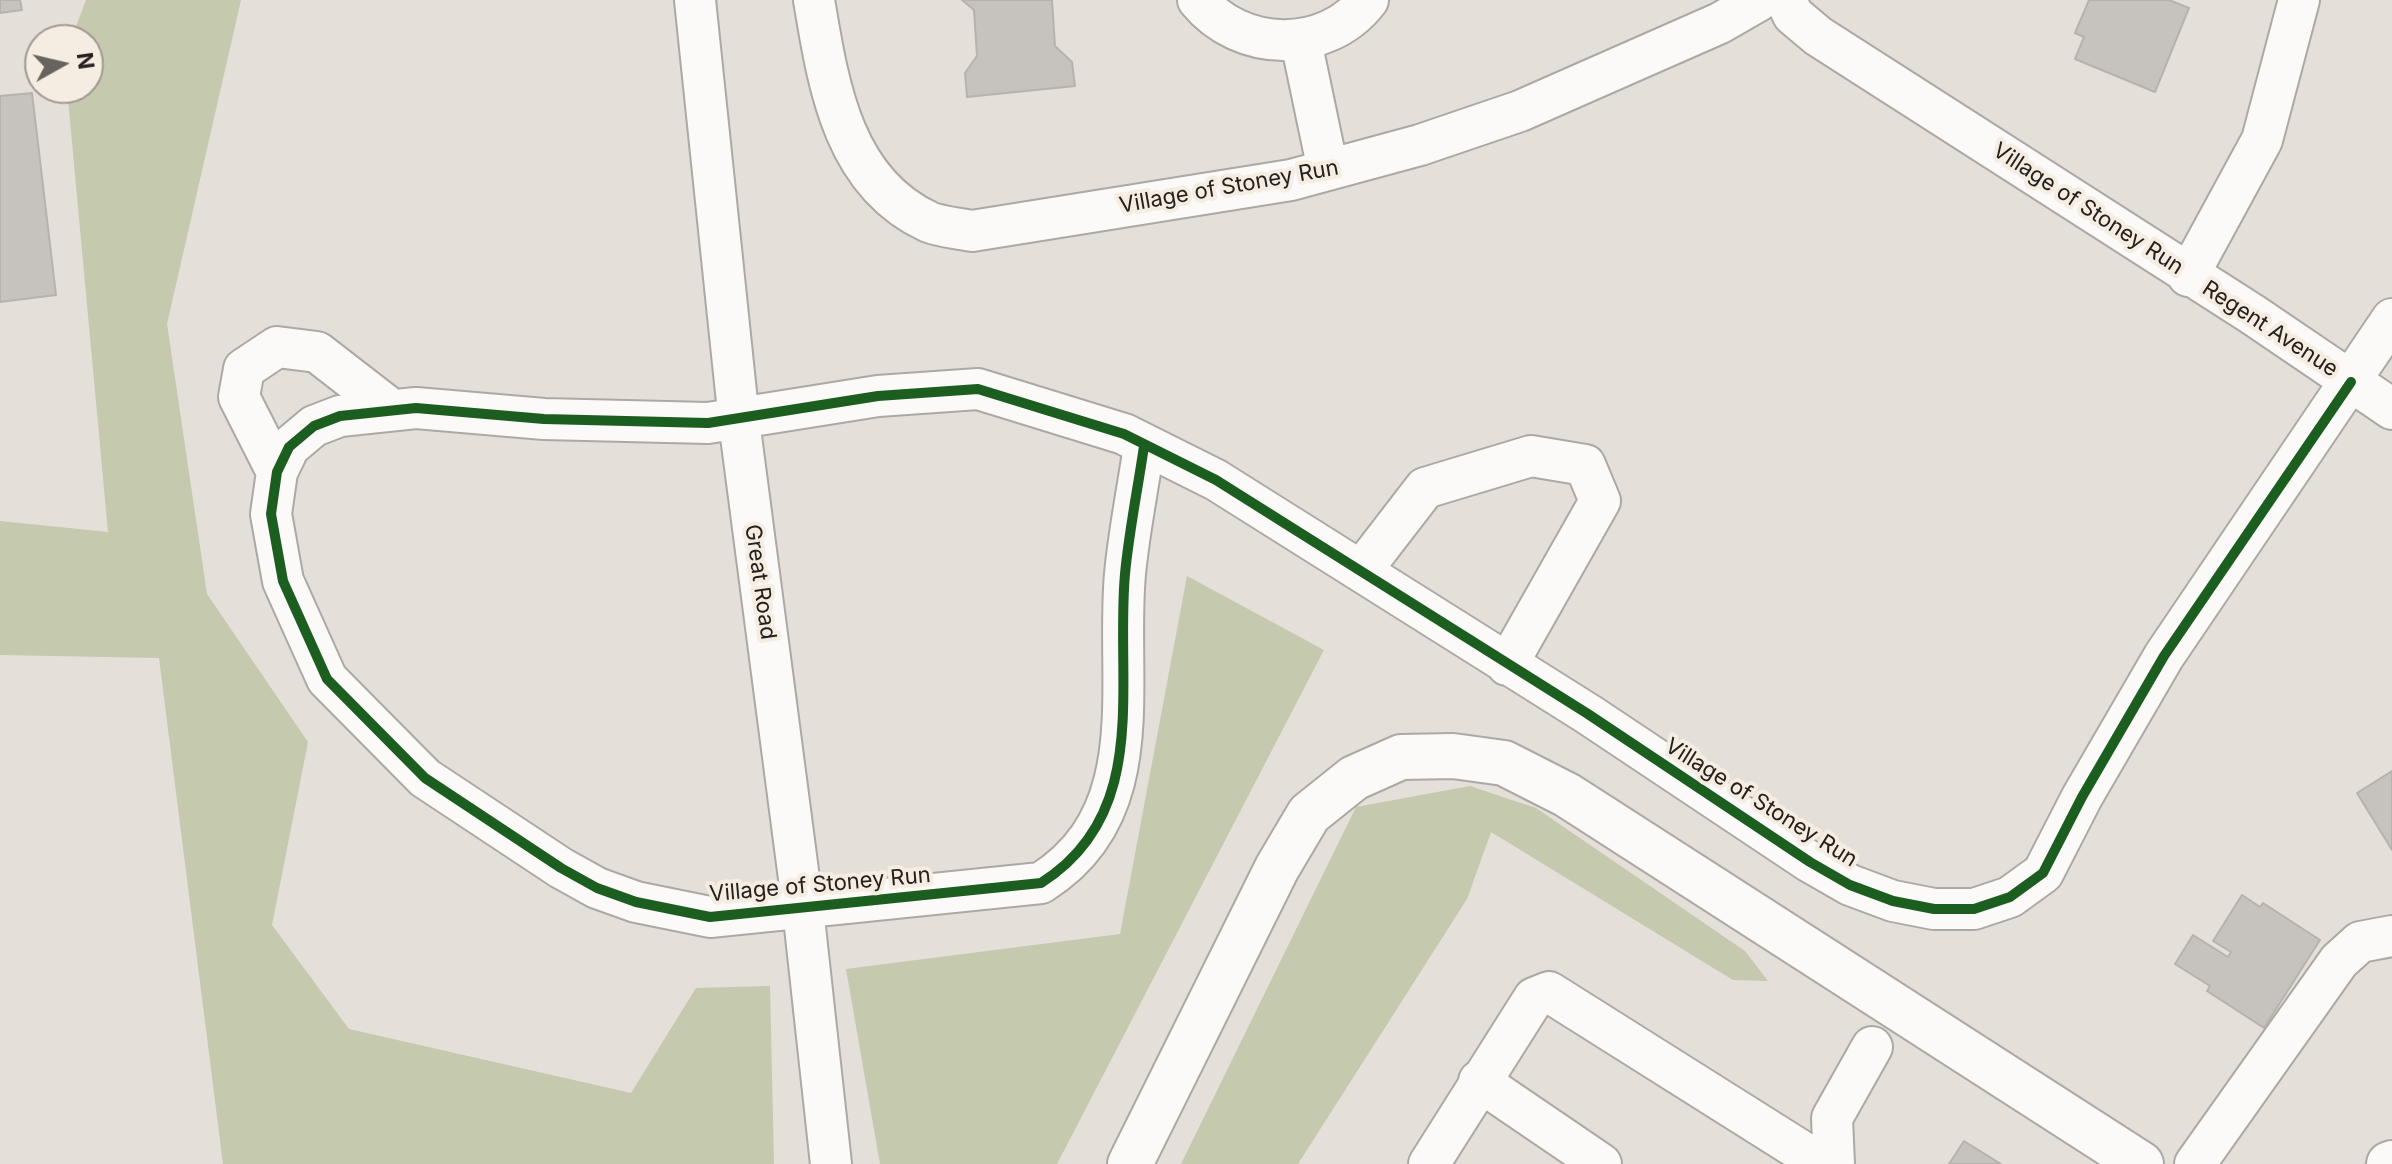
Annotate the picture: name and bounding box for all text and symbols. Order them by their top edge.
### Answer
north arrow [24,24,104,104]
text: N [72,51,100,71]
street label: Village of Stoney Run [1988,137,2188,281]
street label: Village of Stoney Run [1117,155,1341,219]
street label: Regent Avenue [2197,275,2343,383]
street label: Great Road [739,523,781,641]
street label: Village of Stoney Run [1660,733,1862,873]
street label: Village of Stoney Run [708,862,932,908]

